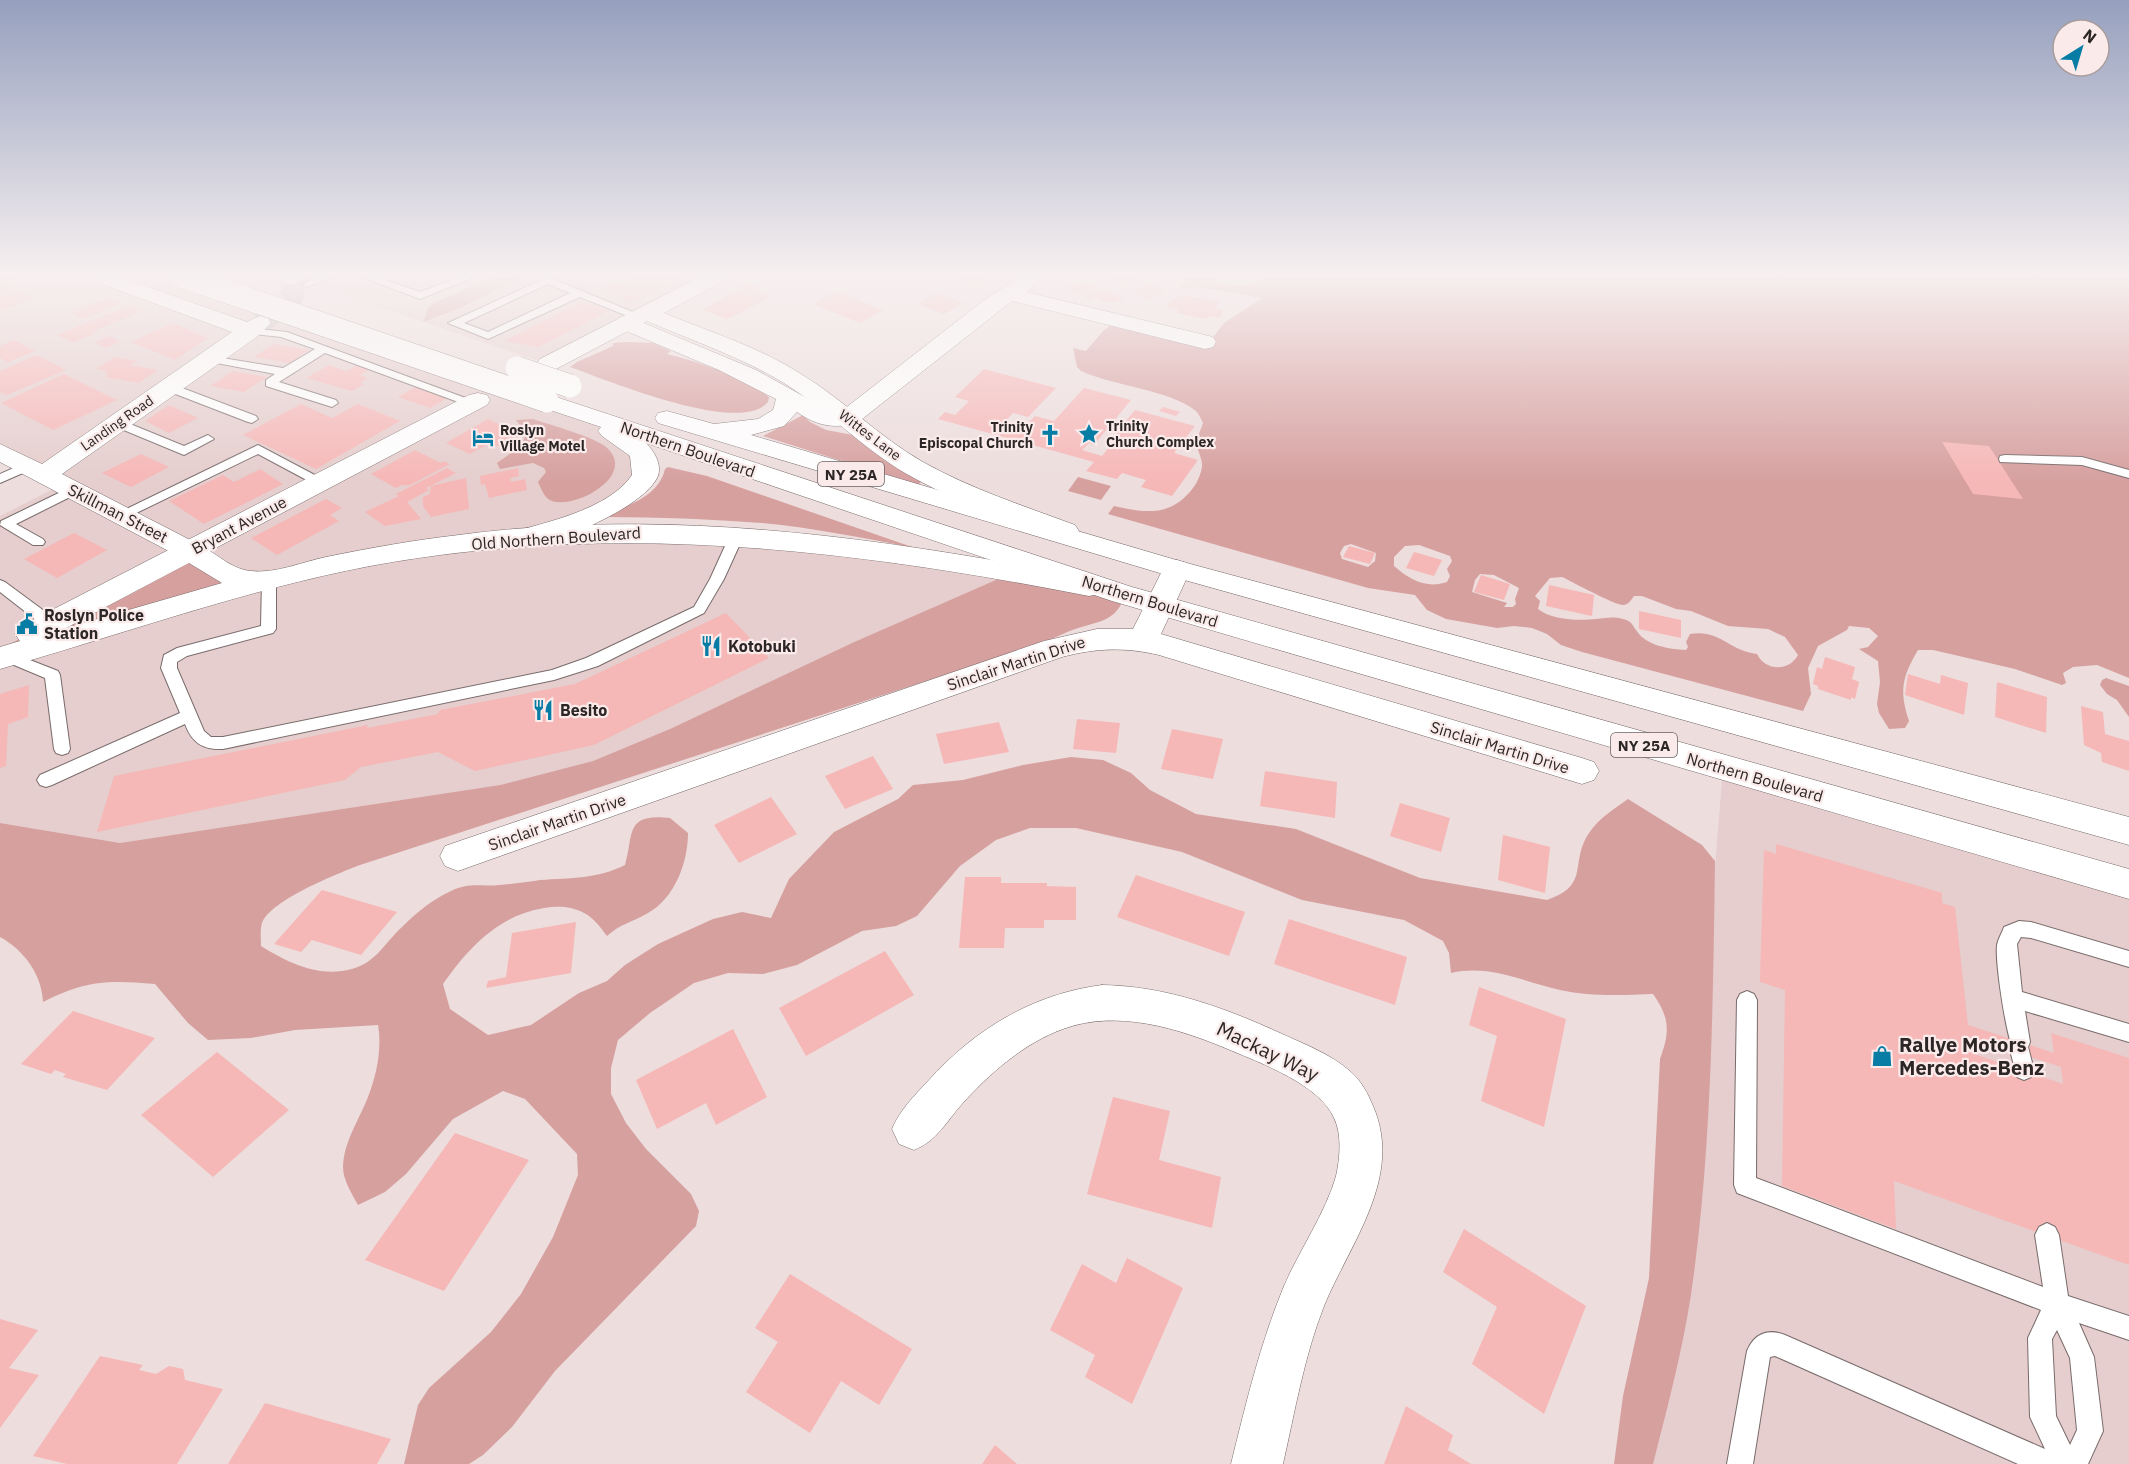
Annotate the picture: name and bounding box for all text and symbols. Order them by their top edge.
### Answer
north arrow [2051,18,2111,78]
text: N [2079,25,2101,47]
street label: Landing Road [77,391,157,455]
street label: Wittes Lane [835,406,905,465]
street label: Northern Boulevard [618,417,758,481]
place label: Trinity Church Complex [1106,417,1214,451]
place label: Trinity Episcopal Church [919,418,1034,452]
place label: Roslyn Village Motel [500,421,585,455]
place icon: Trinity Church Complex [1077,422,1101,446]
church icon: Trinity Episcopal Church [1038,423,1062,447]
hotel icon: Roslyn Village Motel [471,426,495,450]
road number: NY 25A [818,462,884,486]
street label: Skillman Street [65,479,171,547]
street label: Bryant Avenue [188,491,290,558]
street label: Old Northern Boulevard [471,522,641,554]
street label: Northern Boulevard [1080,571,1220,631]
place label: Roslyn Police Station [44,605,144,643]
public building icon: Roslyn Police Station [15,612,39,636]
street label: Sinclair Martin Drive [944,631,1088,695]
restaurant icon: Kotobuki [699,634,723,658]
place label: Kotobuki [728,636,796,656]
restaurant icon: Besito [531,698,555,722]
place label: Besito [560,700,607,720]
street label: Sinclair Martin Drive [1428,716,1572,778]
road number: NY 25A [1611,733,1677,757]
street label: Northern Boulevard [1684,748,1826,806]
street label: Sinclair Martin Drive [486,789,629,855]
street label: Mackay Way [1212,1015,1324,1087]
place label: Rallye Motors Mercedes-Benz [1899,1031,2044,1081]
shop icon: Rallye Motors Mercedes-Benz [1870,1044,1894,1068]

